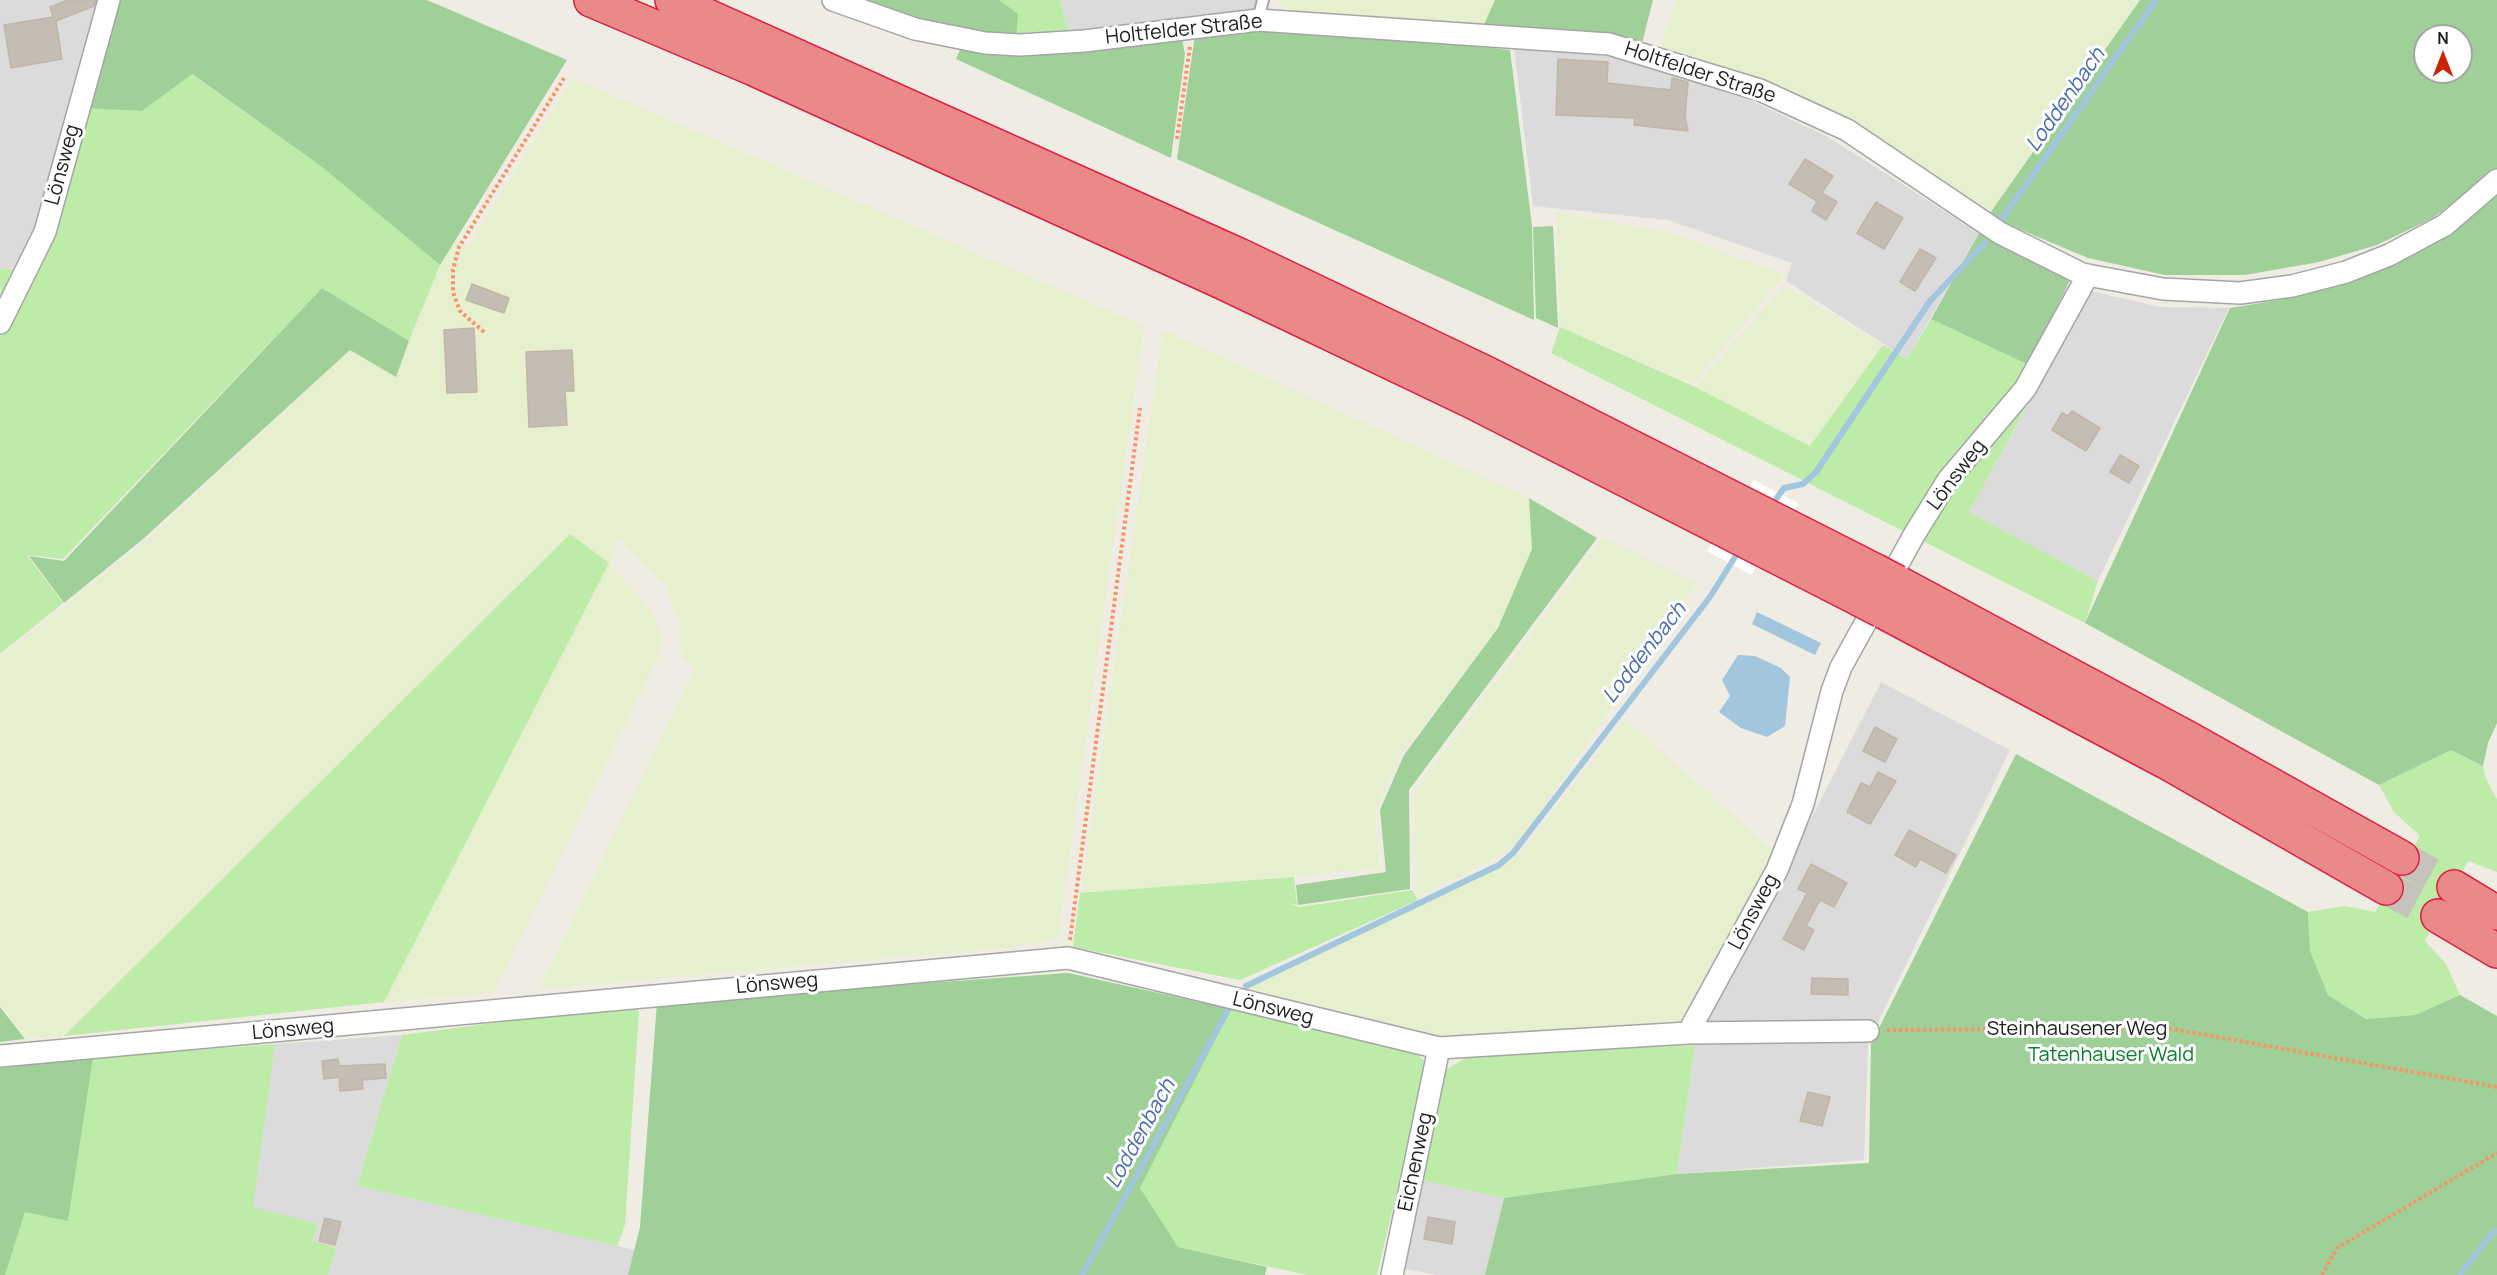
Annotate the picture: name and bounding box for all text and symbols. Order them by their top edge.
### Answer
street label: Holtfelder Straße [1104,10,1264,50]
north arrow [2413,24,2473,84]
text: N [2437,27,2449,49]
street label: Holtfelder Straße [1621,37,1779,109]
water label: Loddenbach [2021,43,2111,157]
street label: Lönsweg [41,122,85,208]
street label: Lönsweg [1923,435,1991,515]
water label: Loddenbach [1598,598,1692,708]
street label: Lönsweg [1724,870,1784,954]
street label: Lönsweg [735,968,819,1000]
street label: Lönsweg [1230,987,1316,1031]
street label: Lönsweg [251,1014,335,1046]
street label: Steinhausener Weg [1987,1017,2167,1041]
park label: Tatenhauser Wald [2028,1043,2194,1067]
water label: Loddenbach [1101,1075,1181,1193]
street label: Eichenweg [1394,1110,1438,1214]

